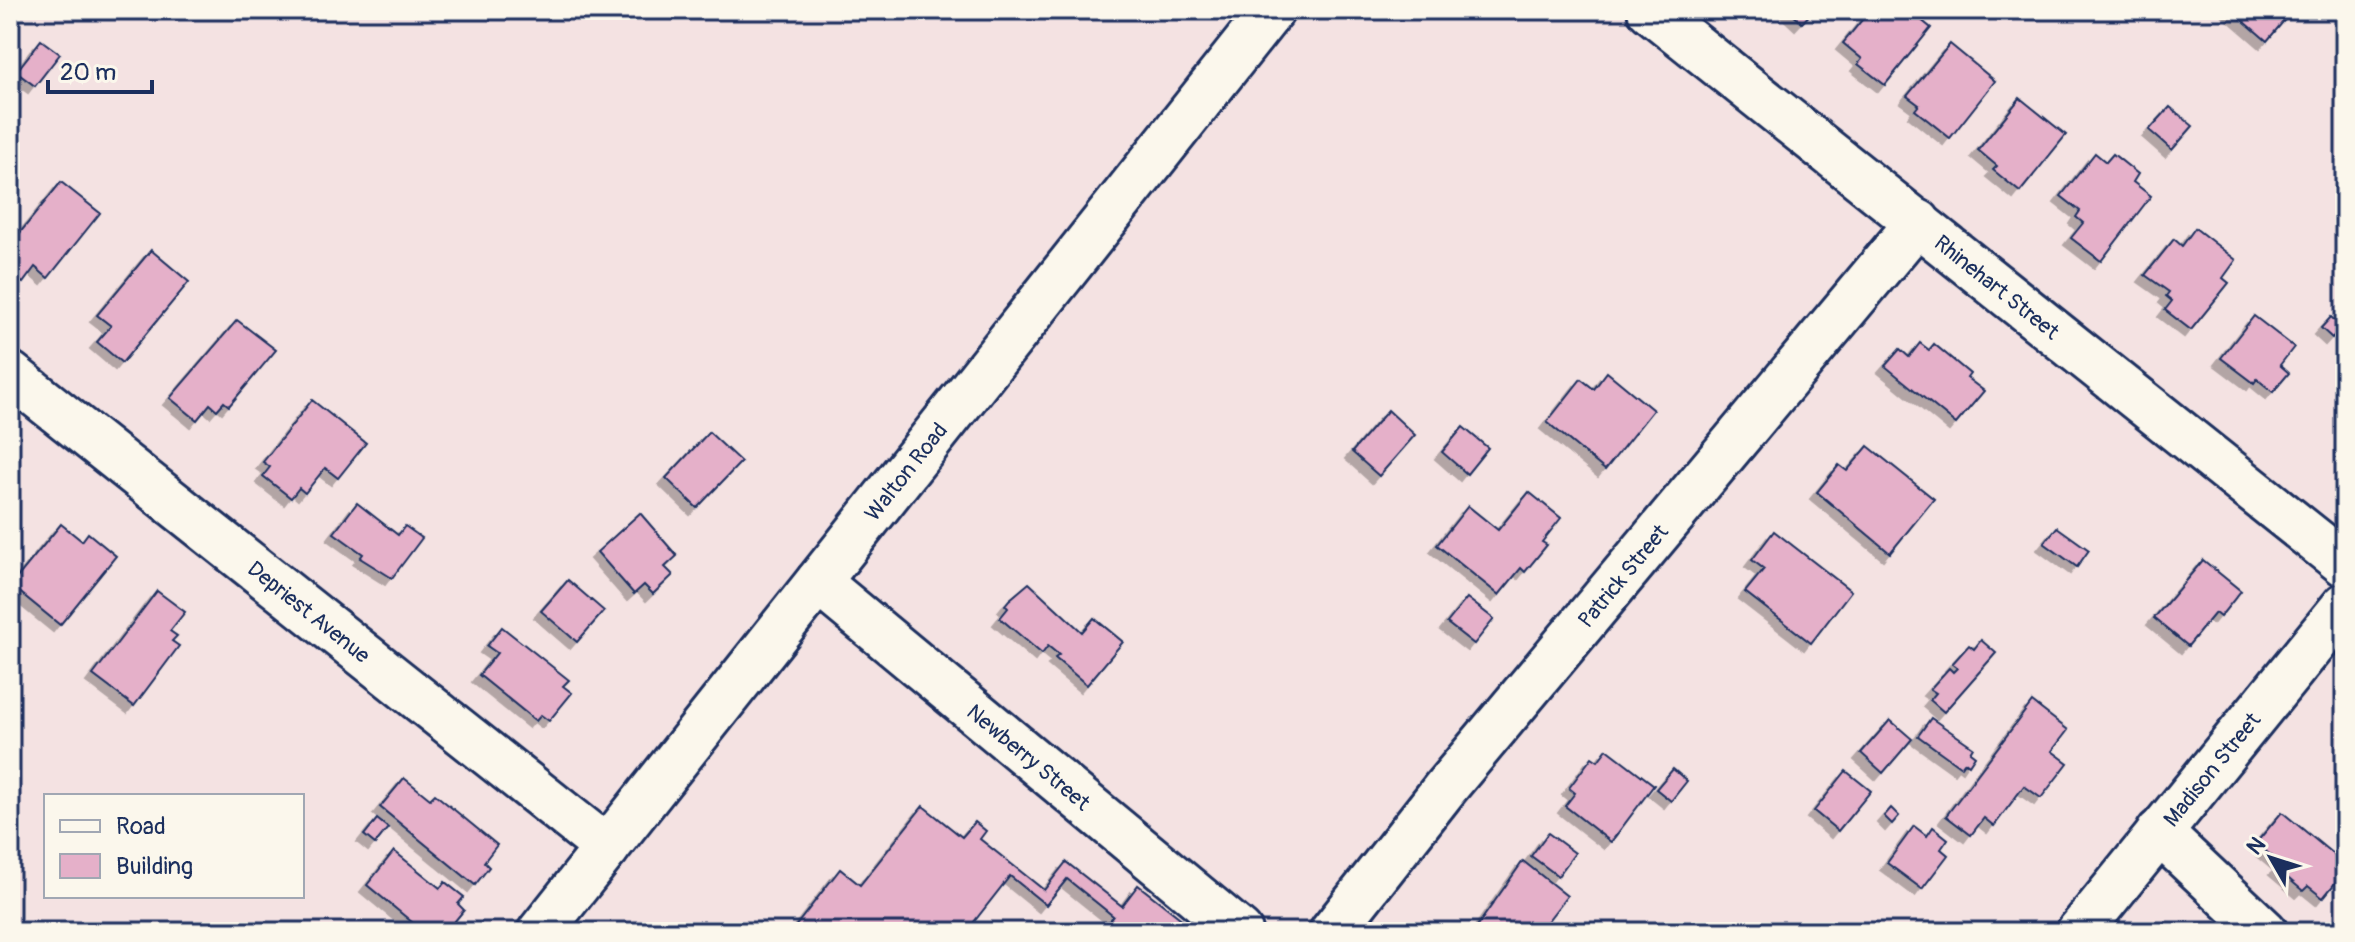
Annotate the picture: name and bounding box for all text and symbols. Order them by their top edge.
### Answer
scale bar [48,44,152,94]
text: 20 m [60,58,116,87]
street label: Rhinehart Street [1928,229,2065,346]
street label: Walton Road [859,417,954,527]
street label: Patrick Street [1572,519,1675,634]
street label: Depriest Avenue [242,555,376,670]
street label: Newberry Street [961,698,1096,817]
street label: Madison Street [2158,707,2267,833]
legend [44,794,304,898]
text: Road [116,812,166,841]
north arrow [2231,818,2311,898]
text: N [2241,831,2272,861]
text: Building [116,852,193,881]

